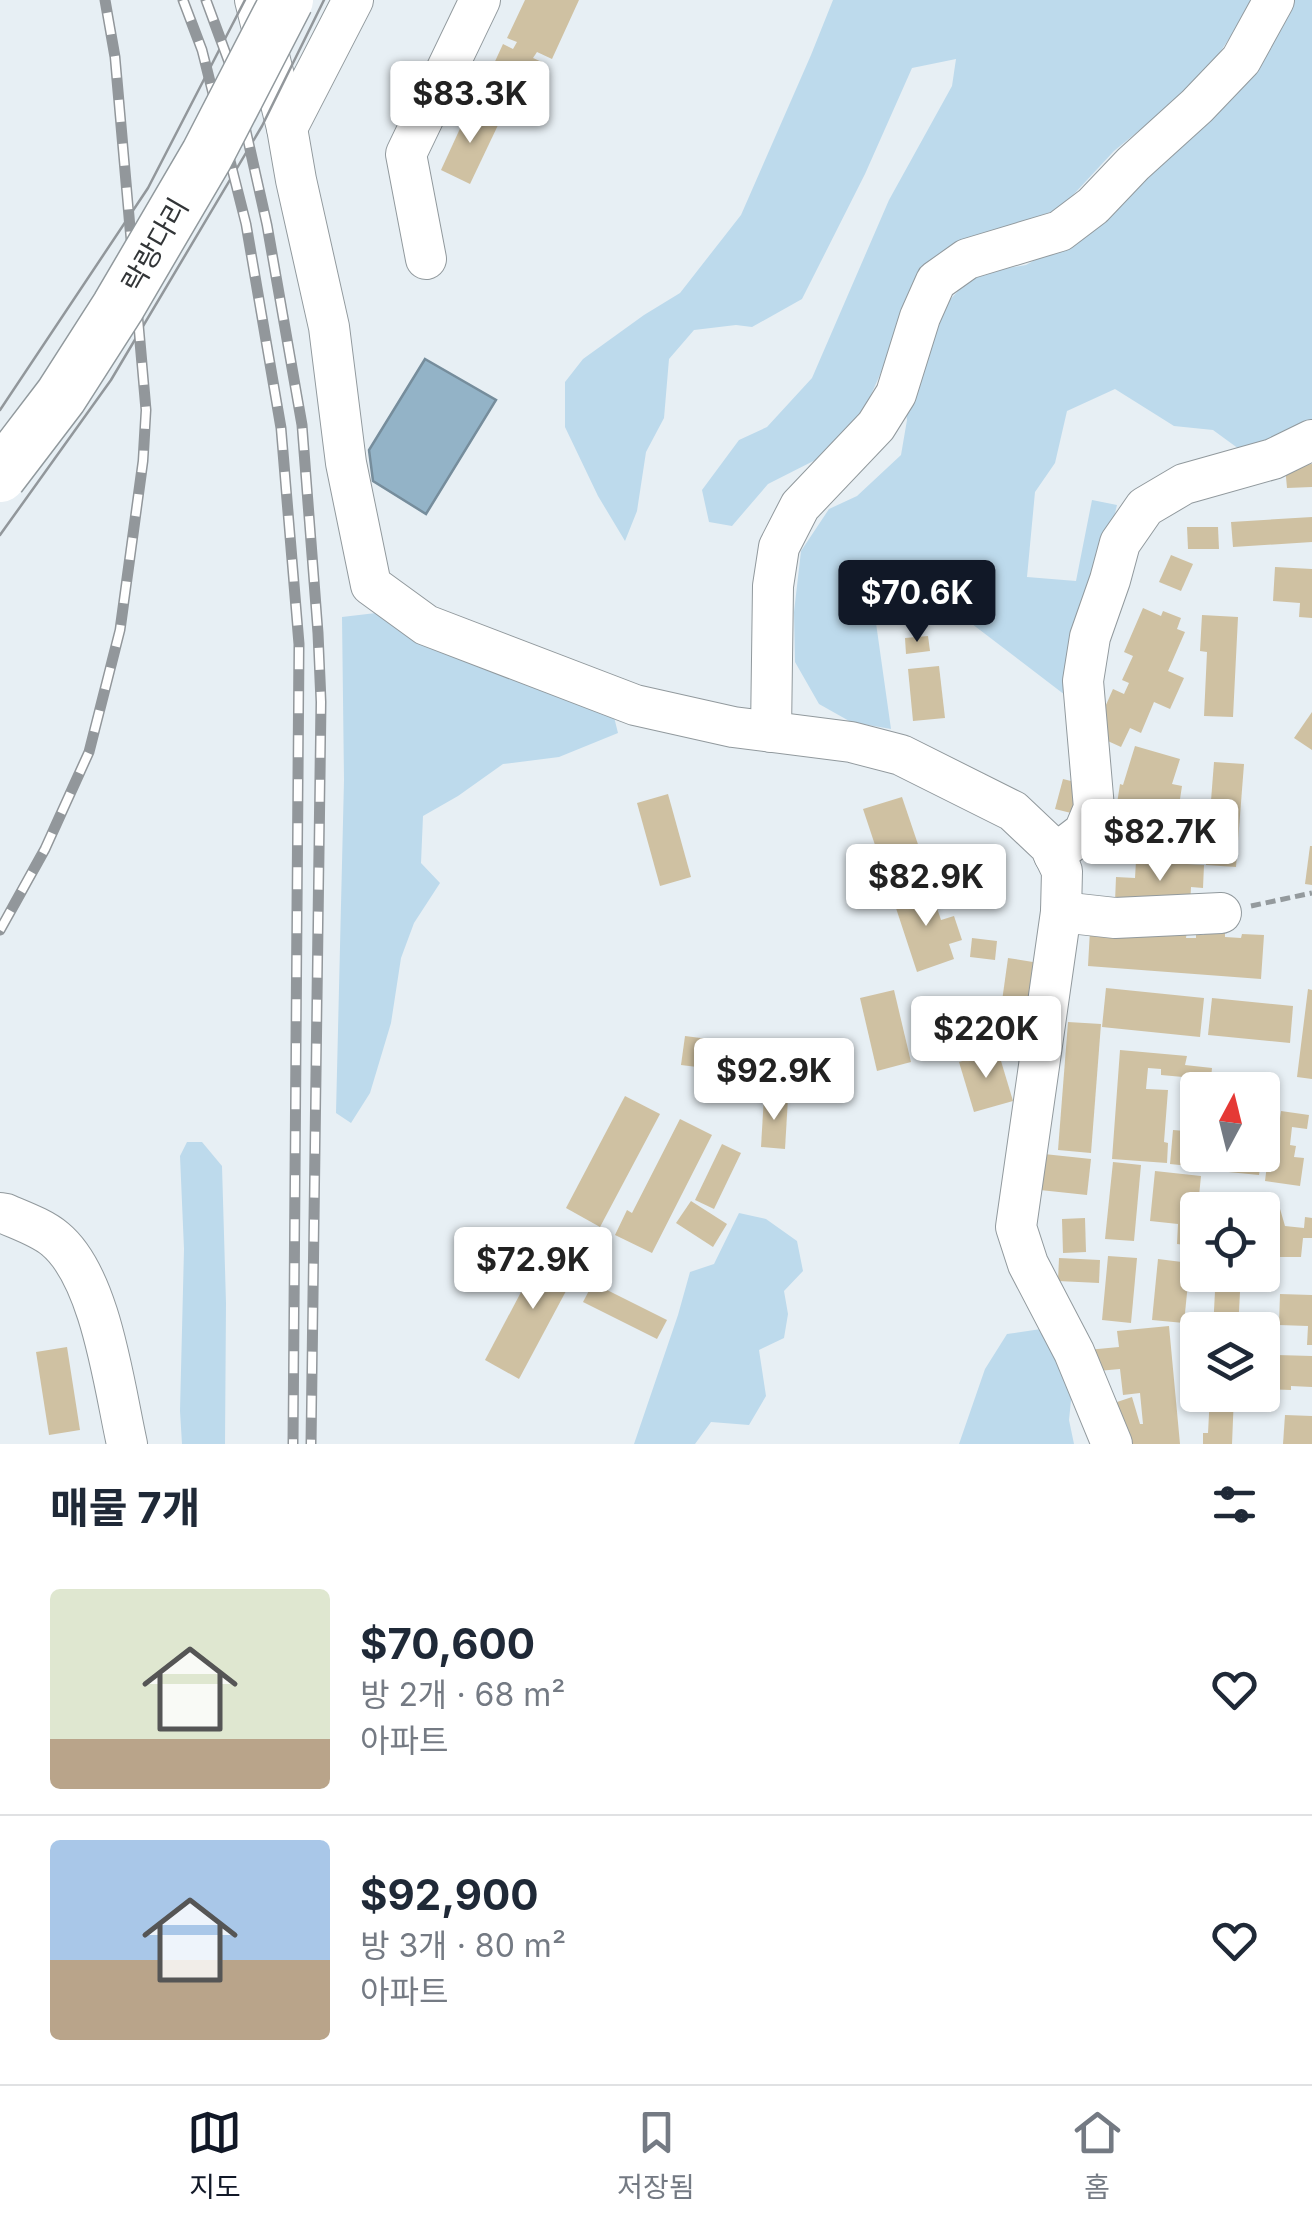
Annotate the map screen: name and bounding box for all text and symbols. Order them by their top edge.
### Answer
pin: $83.3K [389,61,551,146]
text: $83.3K [412,74,528,113]
street label: 락랑다리 [115,192,195,298]
pin: $70.6K [836,560,998,645]
text: $70.6K [860,573,974,612]
pin: $82.7K [1079,799,1241,884]
text: $82.7K [1103,812,1217,851]
pin: $82.9K [845,844,1007,929]
text: $82.9K [868,857,984,896]
pin: $220K [916,996,1056,1081]
text: $220K [933,1009,1039,1048]
pin: $92.9K [693,1038,855,1123]
text: $92.9K [716,1051,832,1090]
north arrow [1180,1072,1280,1172]
map controls [1180,1072,1280,1412]
button: locate [1180,1192,1280,1292]
pin: $72.9K [452,1227,614,1312]
text: $72.9K [476,1240,590,1279]
button: layers [1180,1312,1280,1412]
icon: filters [1207,1477,1262,1532]
text: 매물 7개 [50,1482,200,1533]
text: $70,600 [360,1618,535,1669]
icon: home [130,1629,250,1749]
icon: heart [1207,1662,1262,1717]
text: 방 2개 · 68 m² [360,1675,565,1714]
text: 아파트 [360,1721,448,1760]
text: $92,900 [360,1869,539,1920]
icon: home [130,1880,250,2000]
icon: heart [1207,1913,1262,1968]
text: 방 3개 · 80 m² [360,1926,566,1965]
text: 아파트 [360,1972,448,2011]
tab: 지도 [187,2105,242,2205]
tab: 저장됨 [617,2105,695,2205]
tab: 홈 [1070,2105,1125,2205]

